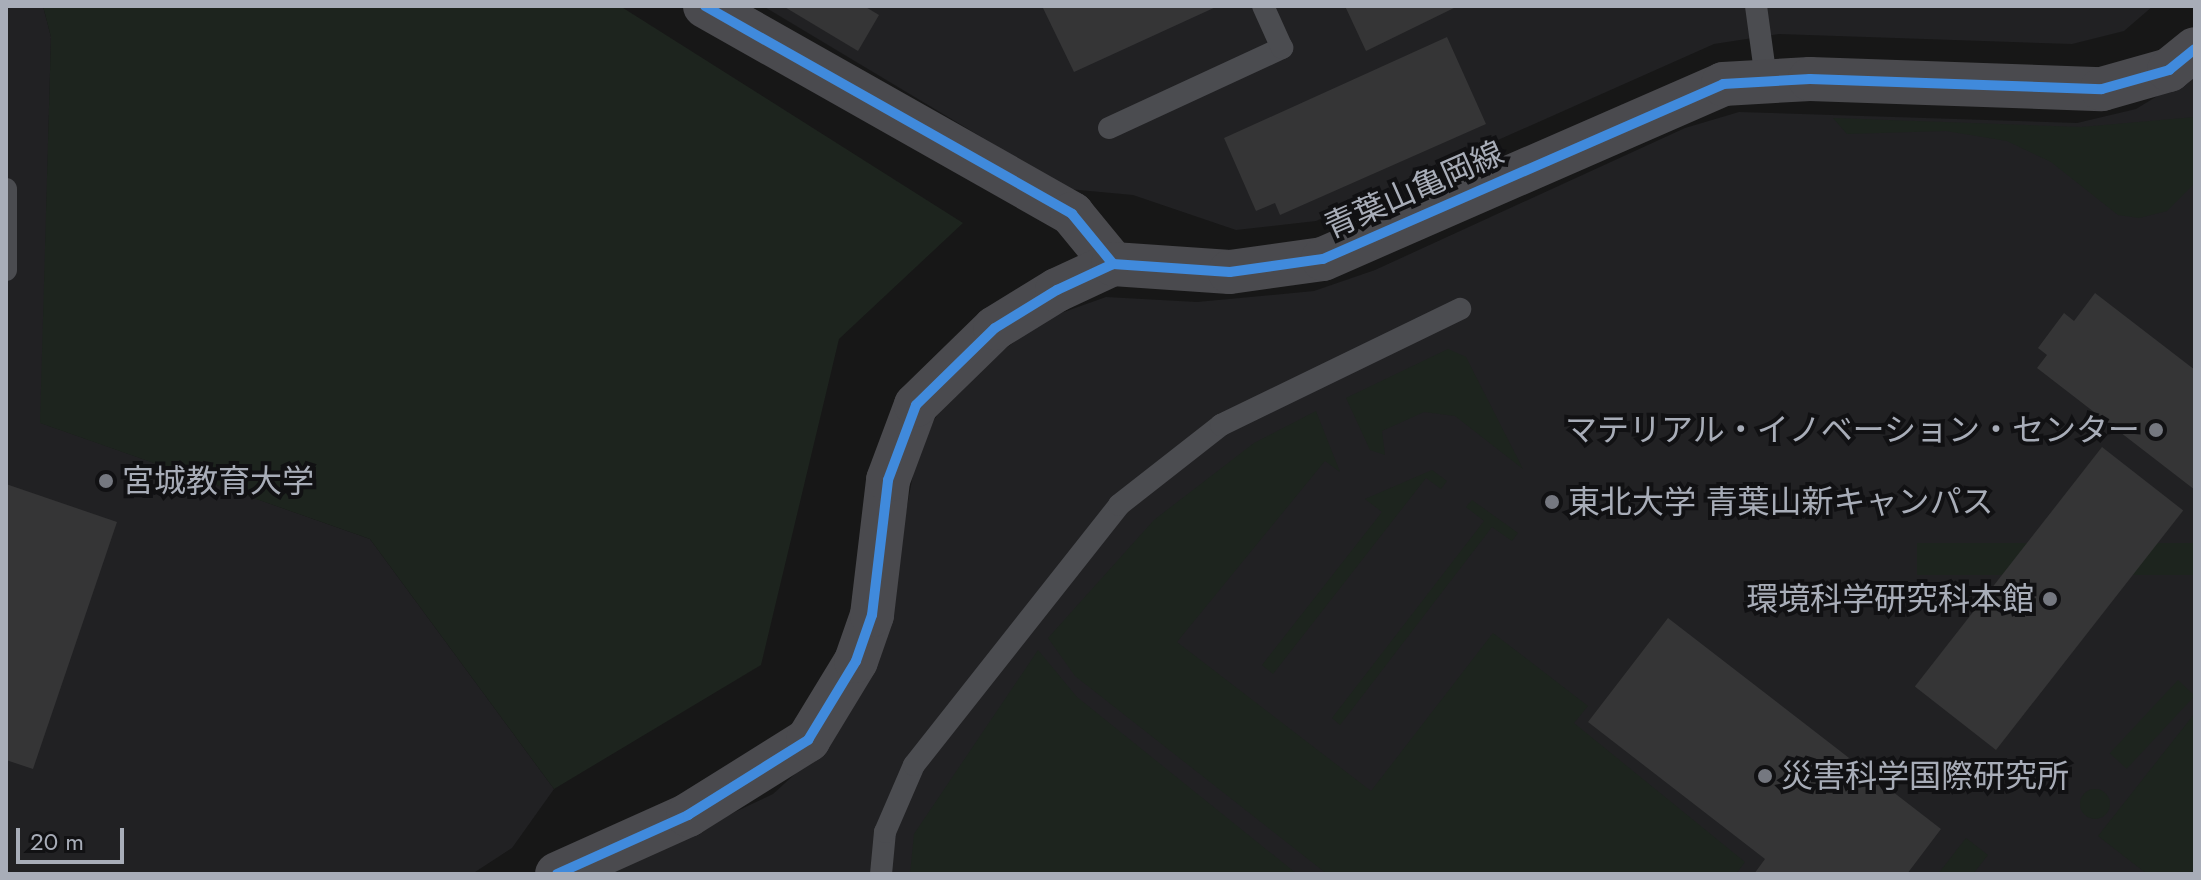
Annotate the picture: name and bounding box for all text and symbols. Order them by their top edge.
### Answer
street label: 青葉山亀岡線 [1318,133,1510,247]
place label: マテリアル・イノベーション・センター [1564,411,2140,449]
marker: マテリアル・イノベーション・センター [2147,421,2165,439]
place label: 宮城教育大学 [122,462,314,500]
marker: 宮城教育大学 [97,472,115,490]
place label: 東北大学 青葉山新キャンパス [1568,483,1994,521]
marker: 東北大学 青葉山新キャンパス [1543,493,1561,511]
place label: 環境科学研究科本館 [1746,580,2034,618]
marker: 環境科学研究科本館 [2041,590,2059,608]
place label: 災害科学国際研究所 [1781,757,2069,795]
marker: 災害科学国際研究所 [1756,767,1774,785]
scale bar [20,812,128,862]
text: 20 m [30,824,84,859]

